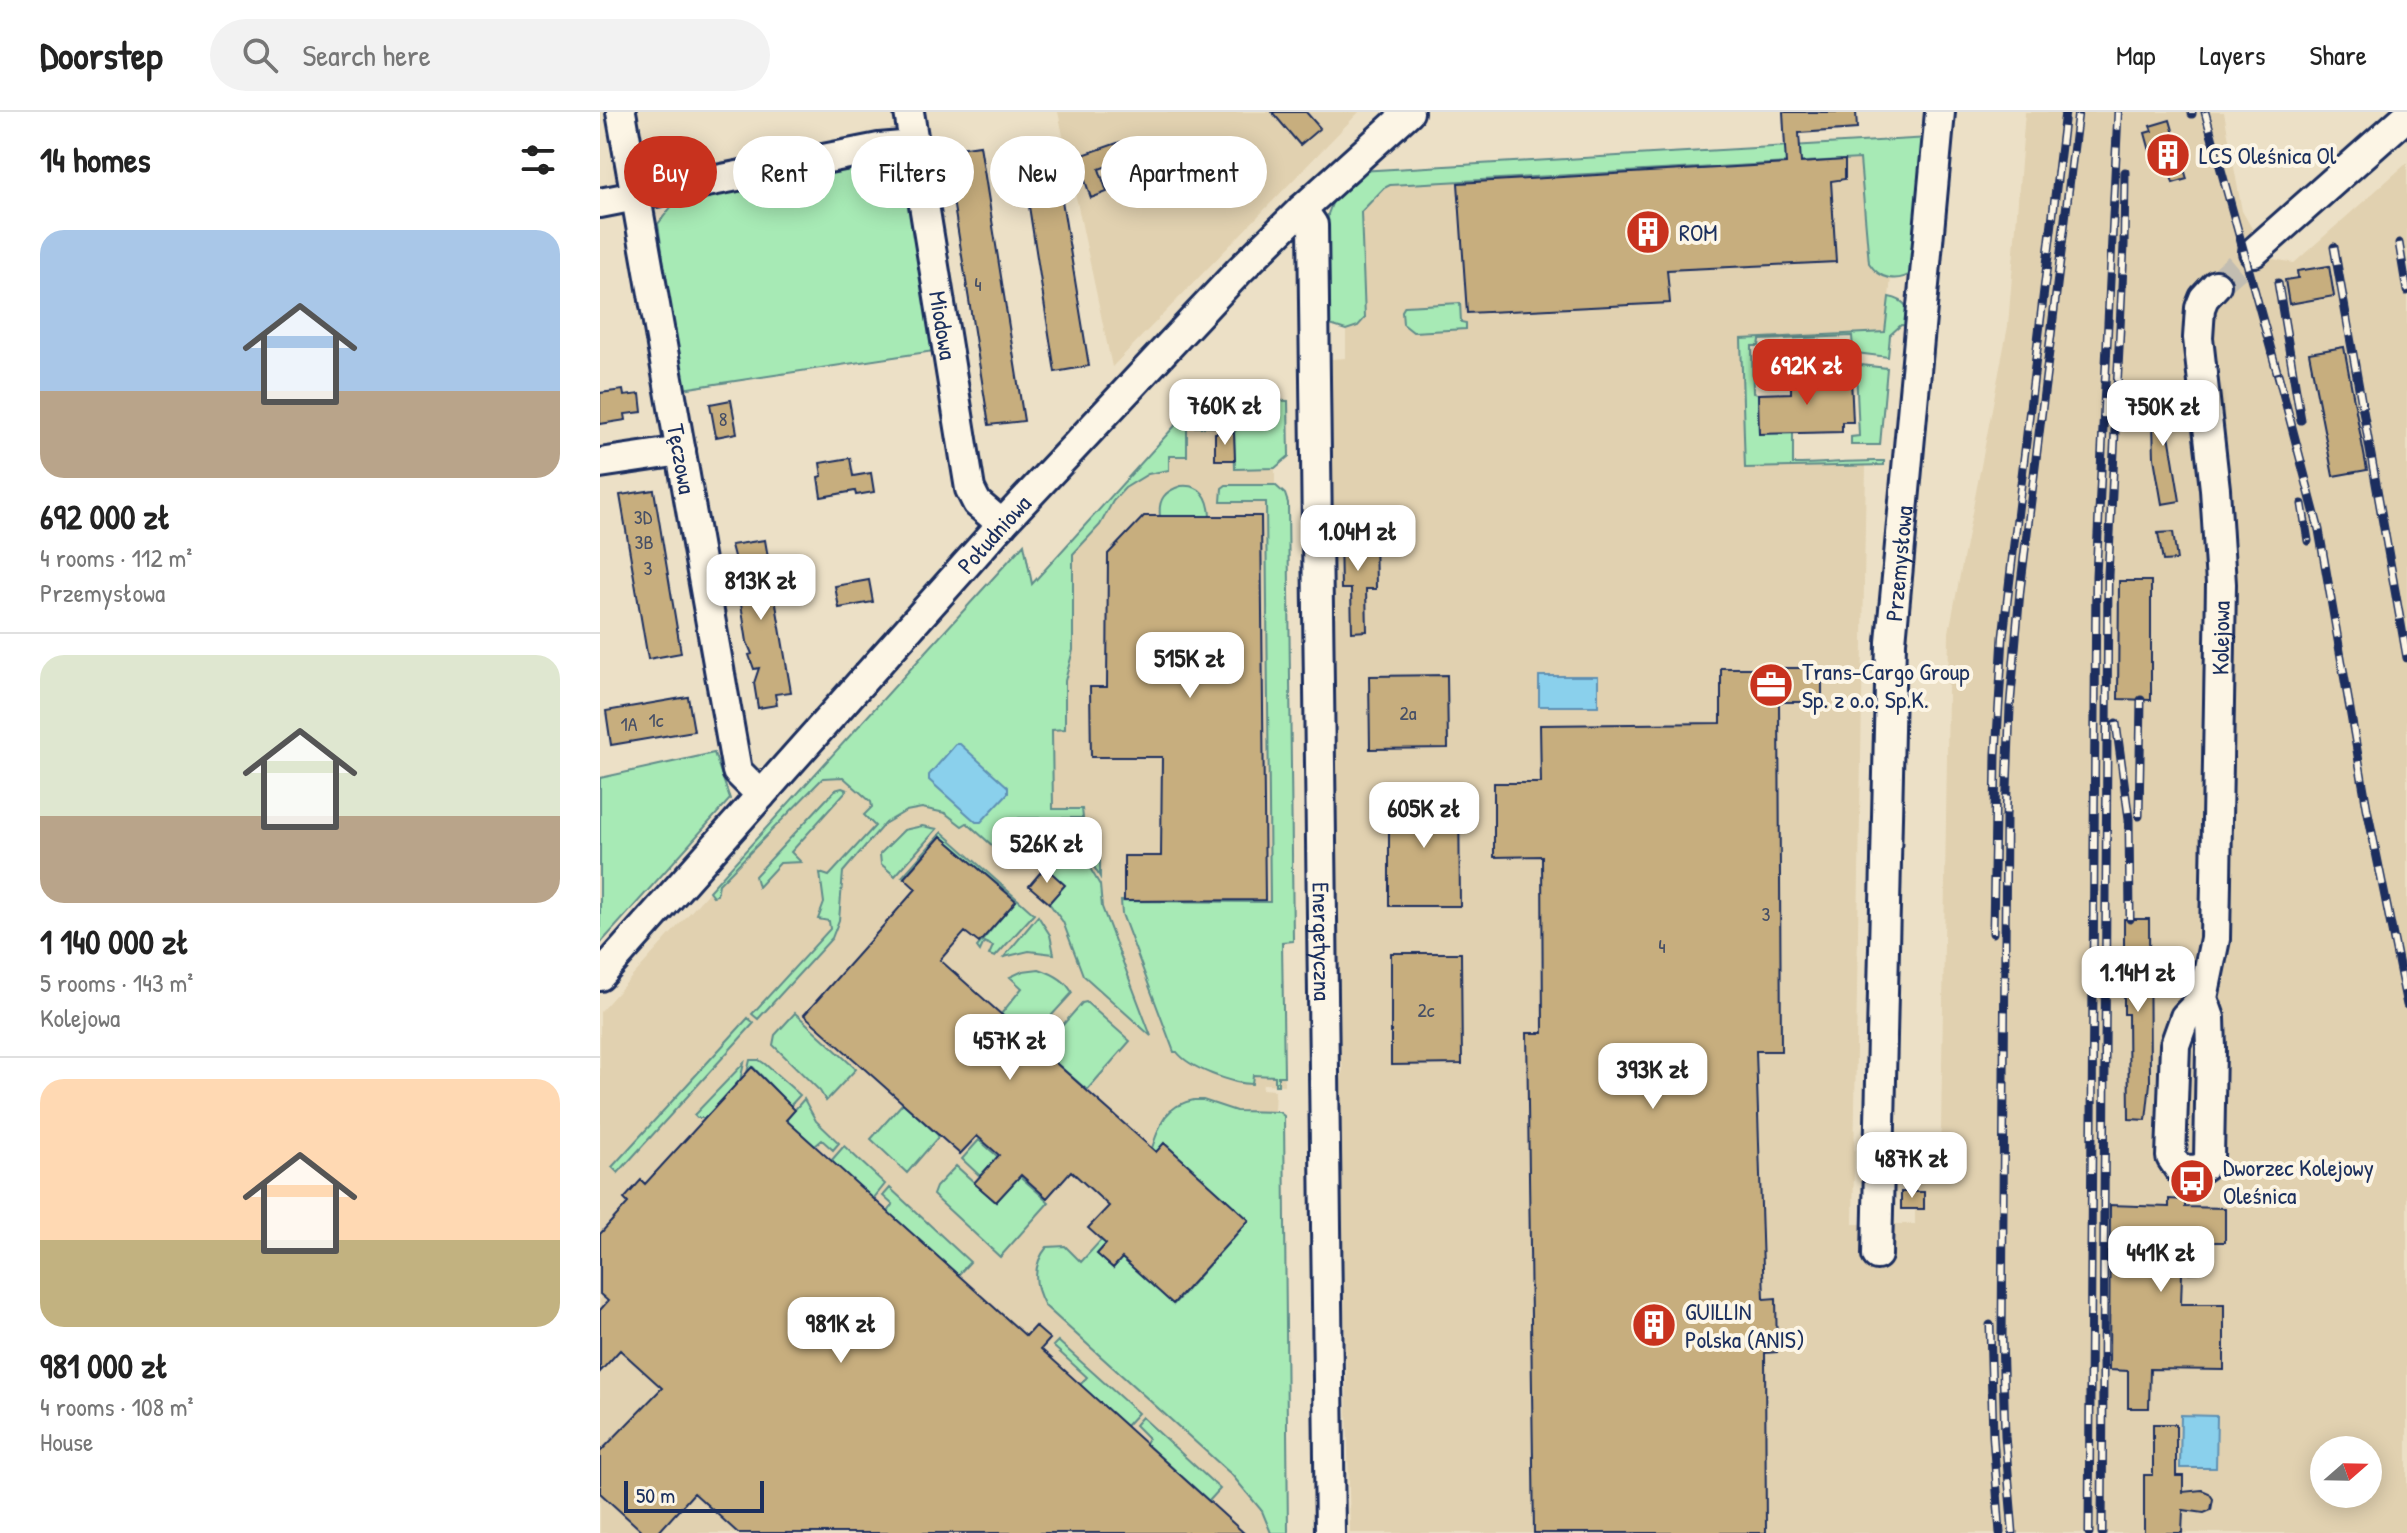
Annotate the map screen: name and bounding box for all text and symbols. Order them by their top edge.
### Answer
search box [210,19,770,91]
text: Doorstep [40,29,162,81]
icon: search [238,33,282,77]
text: Search here [302,35,431,75]
text: Map [2116,36,2156,74]
text: Layers [2200,36,2265,74]
text: Share [2309,36,2367,74]
building icon: LCS Oleśnica Ol [2144,131,2192,179]
chip: Buy [624,136,717,208]
chip: Rent [733,136,835,208]
chip: Filters [851,136,974,208]
chip: New [990,136,1085,208]
chip: Apartment [1101,136,1267,208]
text: 14 homes [40,137,151,183]
icon: filters [516,138,560,182]
place label: LCS Oleśnica Ol [2199,139,2337,171]
building icon: ROM [1624,208,1672,256]
place label: ROM [1679,216,1718,248]
house number: 4 [974,270,982,297]
icon: home [228,282,372,426]
street label: Miodowa [922,289,965,362]
pin: 692K zł [1733,339,1881,407]
text: 692K zł [1771,347,1843,382]
pin: 760K zł [1151,379,1299,447]
pin: 750K zł [2089,380,2237,448]
text: 760K zł [1187,387,1263,422]
text: 750K zł [2125,388,2201,423]
house number: 8 [719,405,727,432]
street label: Tęczowa [660,421,704,496]
street label: Południowa [950,488,1038,580]
text: 692 000 zł [40,494,171,540]
house number: 3D [634,503,653,530]
street label: Przemysłowa [1877,504,1920,623]
pin: 1.04M zł [1275,505,1441,573]
text: 1.04M zł [1319,513,1397,548]
house number: 3B [634,528,654,555]
text: 4 rooms · 112 m² [40,540,192,575]
house number: 3 [644,554,653,581]
pin: 813K zł [687,554,835,622]
text: 813K zł [725,562,797,597]
text: Przemysłowa [40,575,165,610]
street label: Kolejowa [2203,601,2237,675]
pin: 515K zł [1116,632,1264,700]
text: 515K zł [1154,640,1226,675]
place label: Trans-Cargo Group Sp. z o.o. Sp.K. [1802,655,1970,715]
office icon: Trans-Cargo Group Sp. z o.o. Sp.K. [1747,661,1795,709]
house number: 2a [1399,699,1417,726]
house number: 1c [648,706,664,733]
icon: home [228,707,372,851]
house number: 1A [620,710,638,737]
pin: 605K zł [1350,782,1498,850]
text: 605K zł [1387,790,1461,825]
pin: 526K zł [973,817,1121,885]
text: 526K zł [1010,825,1084,860]
street label: Energetyczna [1306,882,1339,1001]
house number: 3 [1762,900,1771,927]
text: 1 140 000 zł [40,919,189,965]
house number: 4 [1658,932,1666,959]
pin: 1.14M zł [2055,946,2221,1014]
text: 1.14M zł [2100,954,2176,989]
text: 5 rooms · 143 m² [40,965,193,1000]
house number: 2c [1417,996,1435,1023]
text: Kolejowa [40,1000,120,1035]
pin: 457K zł [936,1014,1084,1082]
text: 457K zł [973,1022,1047,1057]
pin: 393K zł [1579,1043,1727,1111]
text: 393K zł [1616,1051,1690,1086]
icon: home [228,1131,372,1275]
pin: 487K zł [1838,1132,1986,1200]
text: 487K zł [1875,1140,1949,1175]
place label: Dworzec Kolejowy Oleśnica [2223,1151,2374,1211]
bus stop icon: Dworzec Kolejowy Oleśnica [2168,1157,2216,1205]
pin: 441K zł [2087,1226,2235,1294]
text: 441K zł [2126,1234,2196,1269]
place label: GUILLIN Polska (ANIS) [1685,1295,1805,1355]
pin: 981K zł [767,1297,915,1365]
building icon: GUILLIN Polska (ANIS) [1630,1301,1678,1349]
text: 981K zł [806,1305,876,1340]
text: 981 000 zł [40,1343,168,1389]
text: 4 rooms · 108 m² [40,1389,194,1424]
text: House [40,1424,93,1459]
north arrow [2310,1436,2382,1508]
map controls [2310,1436,2382,1508]
scale bar [624,1477,764,1513]
text: 50 m [636,1480,675,1510]

